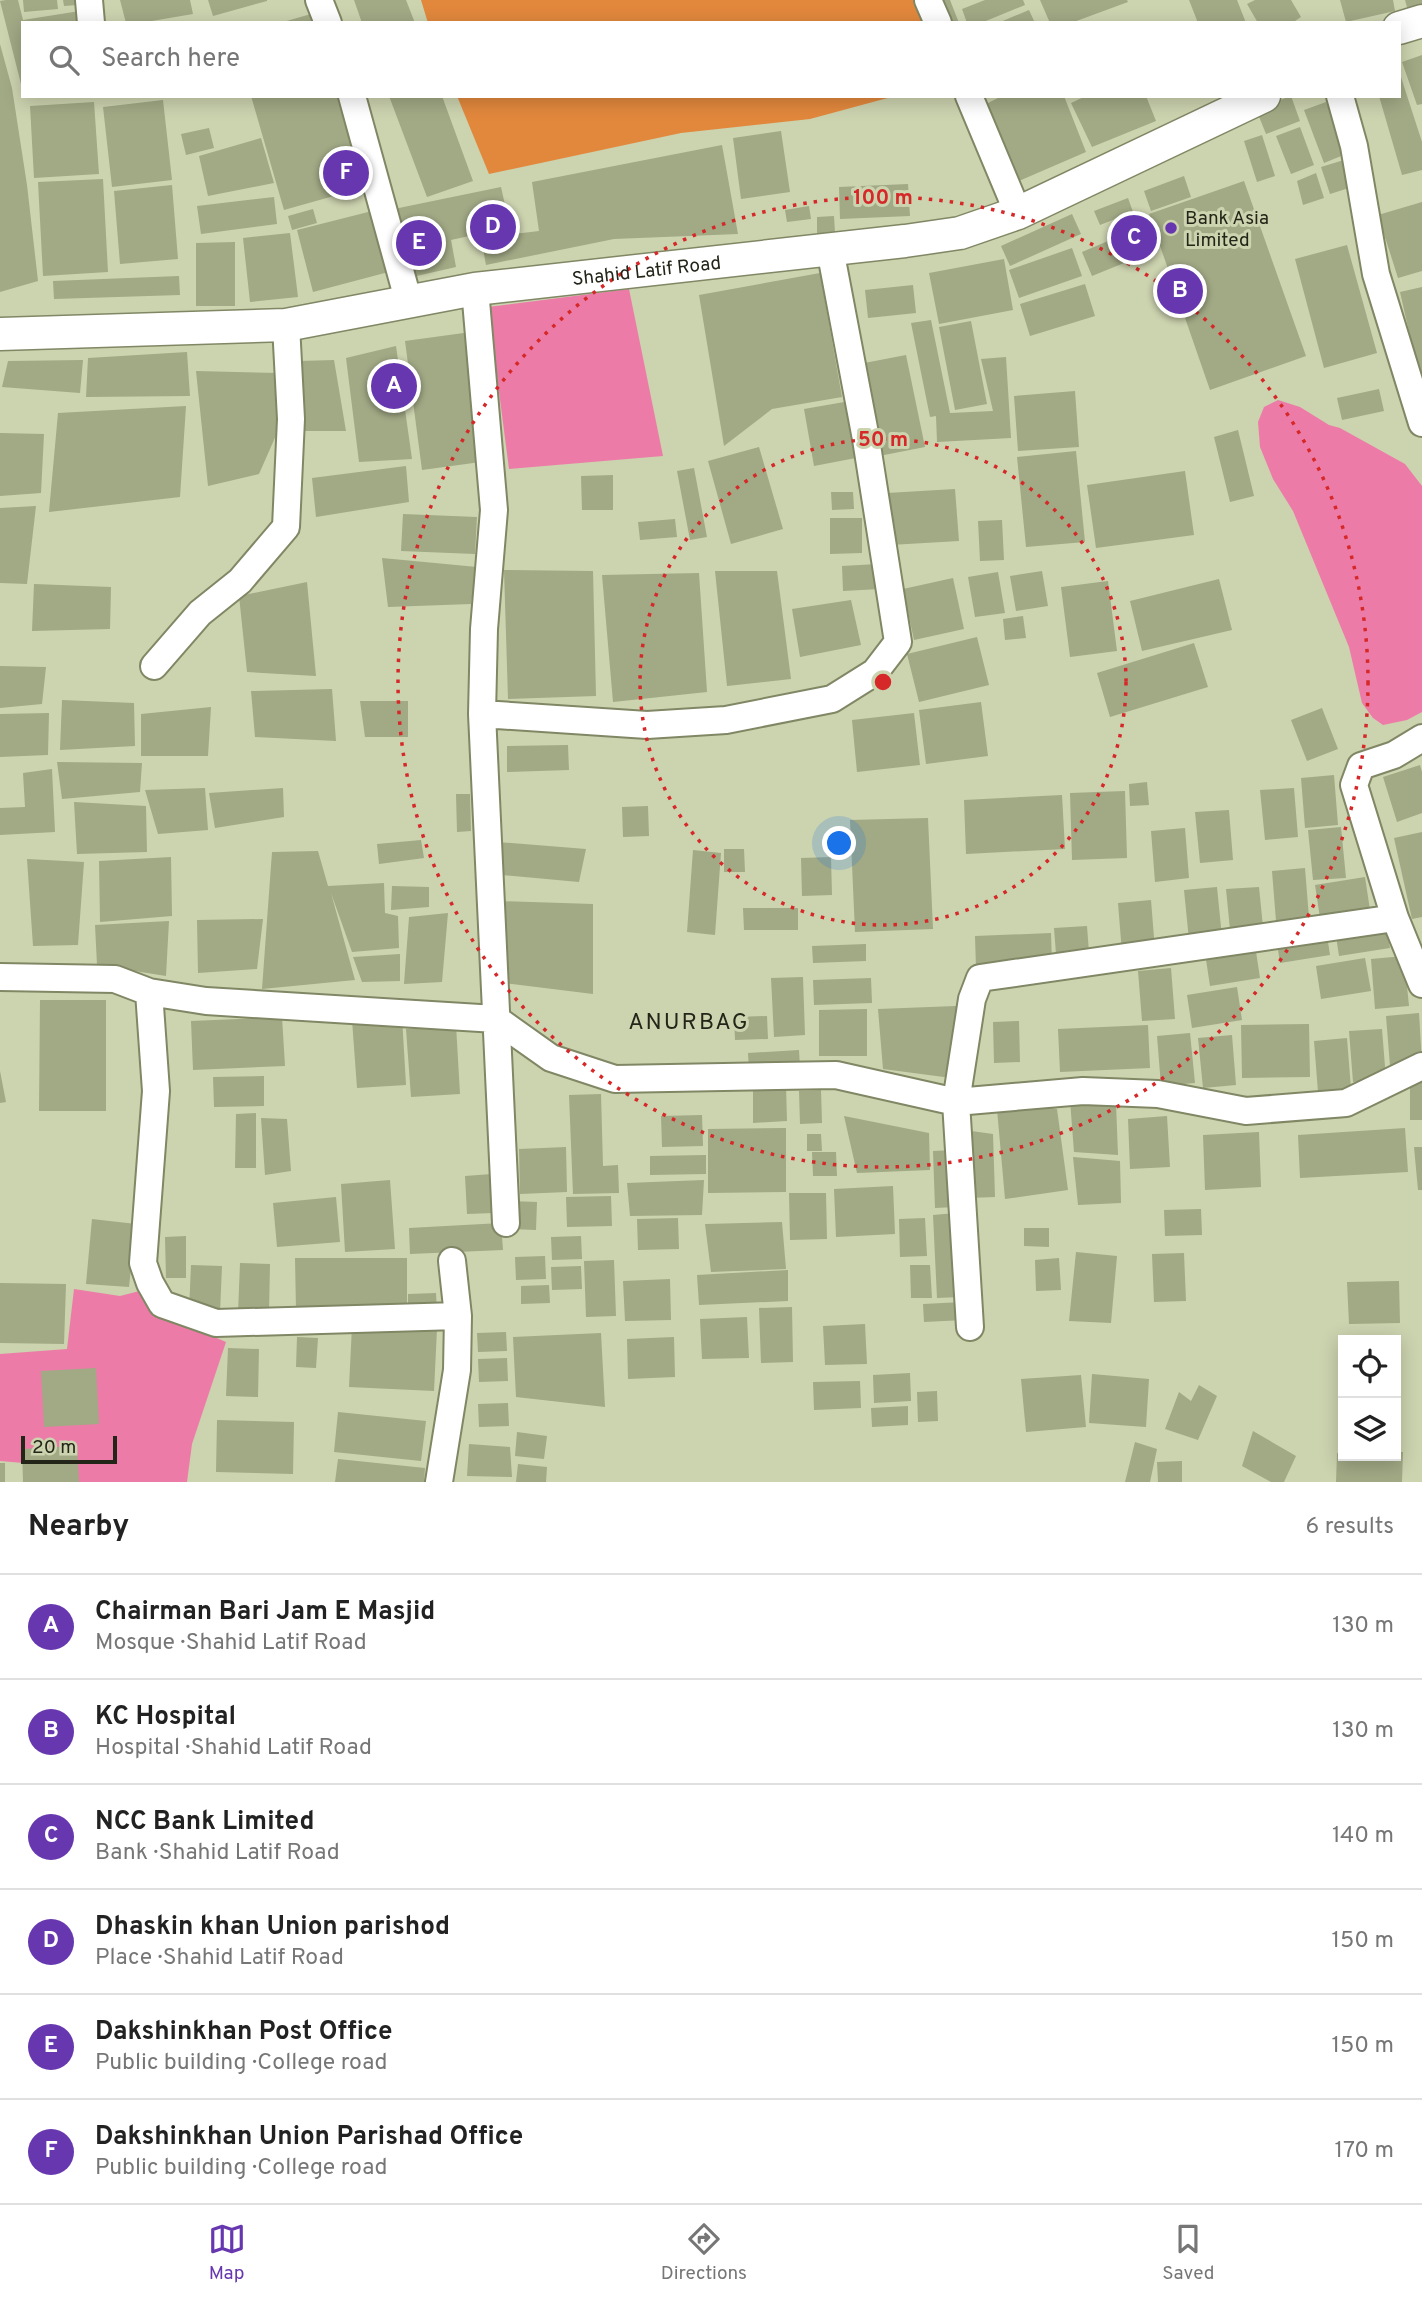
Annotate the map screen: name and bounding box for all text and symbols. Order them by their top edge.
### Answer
search box [21,21,1401,98]
icon: search [45,41,83,79]
text: Search here [101,43,240,76]
pin: F [323,147,369,199]
text: 100 m [853,185,913,212]
pin: D [470,201,516,253]
place label: Bank Asia Limited [1185,207,1269,253]
pin: C [1111,212,1157,264]
pin: E [396,217,442,269]
marker: Bank Asia Limited [1163,220,1179,236]
street label: Shahid Latif Road [571,252,722,292]
pin: B [1157,265,1203,317]
pin: A [371,360,417,412]
text: 50 m [858,427,908,454]
centre of rings [871,670,895,694]
your location [822,826,856,860]
district label: ANURBAG [628,1009,750,1038]
map controls [1338,1335,1401,1461]
button: locate [1338,1335,1401,1398]
button: layers [1338,1398,1401,1461]
scale bar [21,1433,117,1465]
text: 20 m [32,1436,76,1460]
text: Nearby [28,1509,129,1546]
text: 6 results [1306,1513,1394,1542]
text: Chairman Bari Jam E Masjid [95,1596,435,1629]
text: A [43,1612,59,1641]
text: 130 m [1332,1612,1394,1641]
text: Mosque · Shahid Latif Road [95,1629,367,1658]
text: KC Hospital [95,1701,236,1734]
text: B [43,1717,59,1746]
text: 130 m [1332,1717,1394,1746]
text: Hospital · Shahid Latif Road [95,1734,372,1763]
text: NCC Bank Limited [95,1806,315,1839]
text: C [44,1822,58,1851]
text: 140 m [1332,1822,1394,1851]
text: Bank · Shahid Latif Road [95,1839,340,1868]
text: Dhaskin khan Union parishod [95,1911,450,1944]
text: D [43,1927,59,1956]
text: 150 m [1332,1927,1394,1956]
text: Place · Shahid Latif Road [95,1944,344,1973]
text: Dakshinkhan Post Office [95,2016,393,2049]
text: E [44,2032,58,2061]
text: 150 m [1332,2032,1394,2061]
text: Public building · College road [95,2049,388,2078]
text: Dakshinkhan Union Parishad Office [95,2121,523,2154]
text: F [44,2137,58,2166]
text: 170 m [1335,2137,1394,2166]
text: Public building · College road [95,2154,388,2183]
tab: Map [208,2220,246,2286]
tab: Directions [661,2220,747,2286]
tab: Saved [1162,2220,1214,2286]

